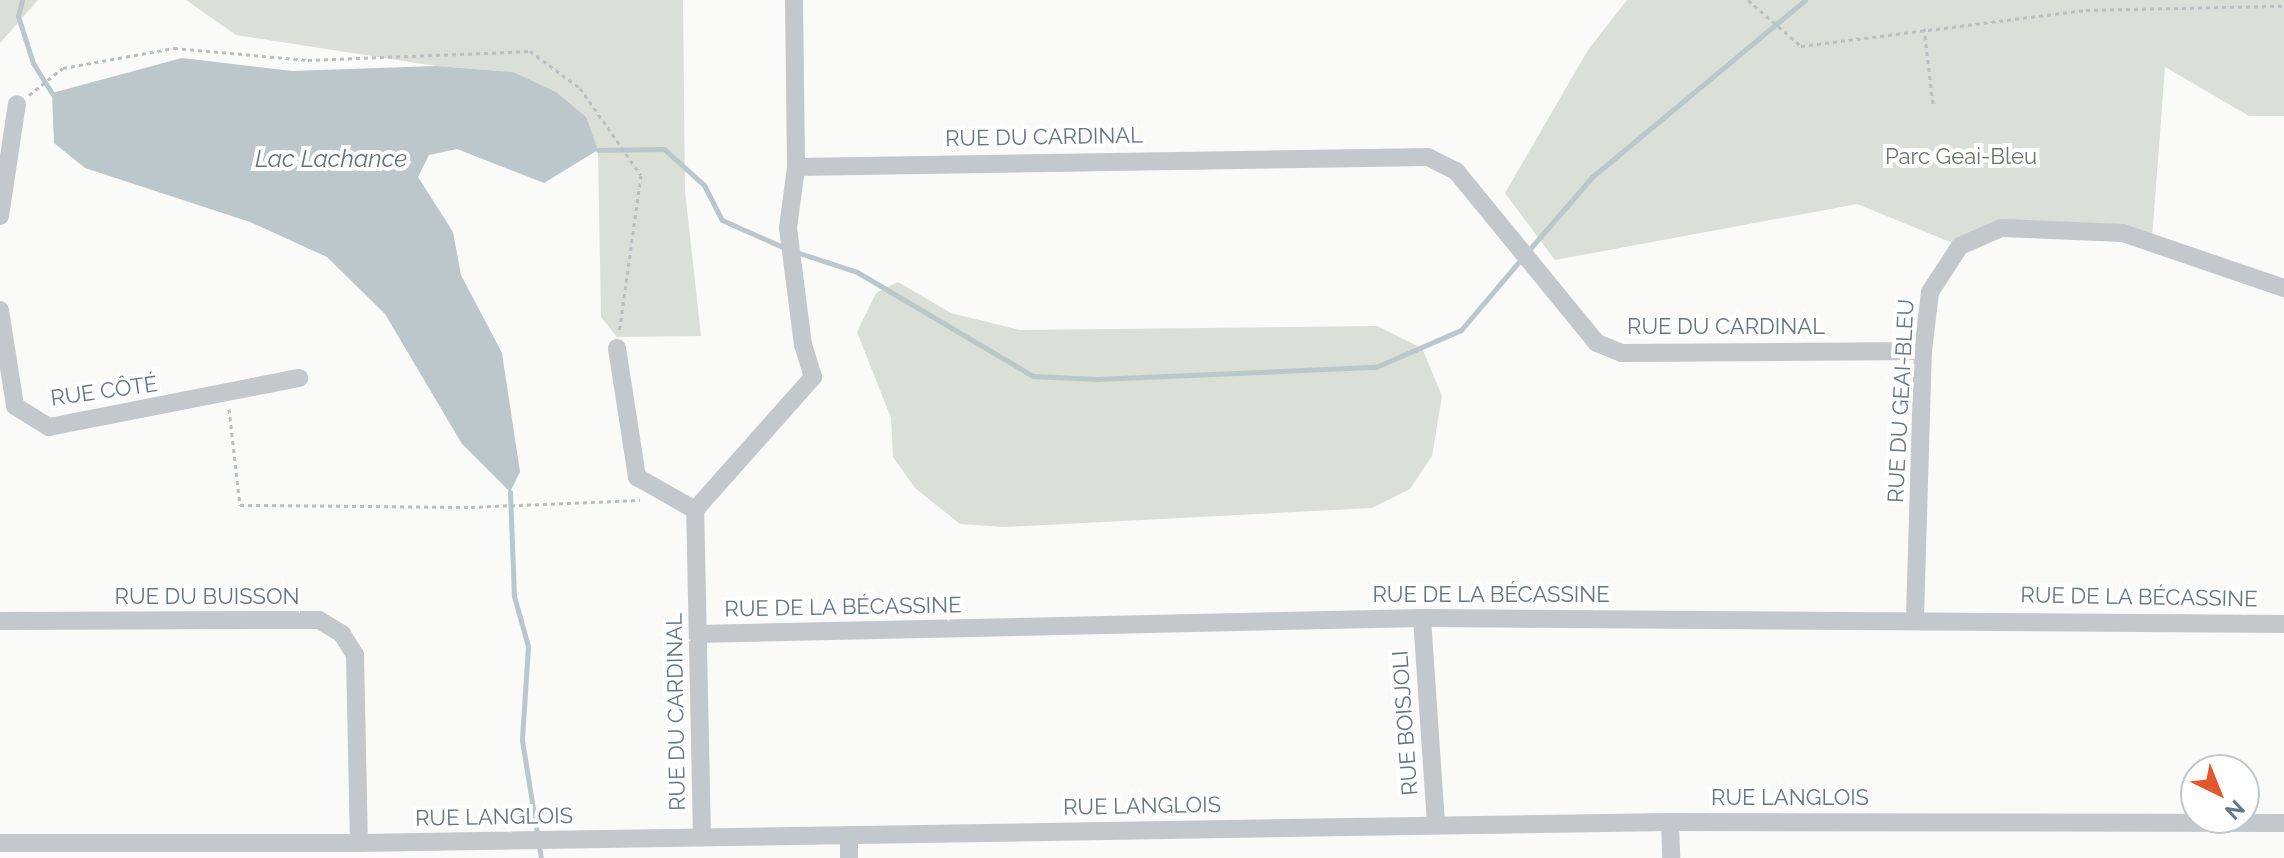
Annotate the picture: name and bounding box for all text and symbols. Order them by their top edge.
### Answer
street label: RUE DU CARDINAL [945,122,1143,152]
park label: Parc Geai-Bleu [1885,144,2037,170]
water label: Lac Lachance [255,145,407,173]
street label: RUE DU GEAI-BLEU [1882,298,1920,504]
street label: RUE DU CARDINAL [1627,314,1825,340]
street label: RUE CÔTÉ [49,370,159,412]
street label: RUE DE LA BÉCASSINE [1372,582,1610,608]
street label: RUE DE LA BÉCASSINE [2020,582,2258,612]
street label: RUE DU BUISSON [115,584,299,610]
street label: RUE DE LA BÉCASSINE [724,592,962,622]
street label: RUE DU CARDINAL [661,613,691,811]
street label: RUE BOISJOLI [1387,650,1423,796]
north arrow [2180,754,2260,834]
street label: RUE LANGLOIS [1711,785,1869,811]
street label: RUE LANGLOIS [1063,791,1221,821]
text: N [2220,795,2250,825]
street label: RUE LANGLOIS [415,802,573,832]

